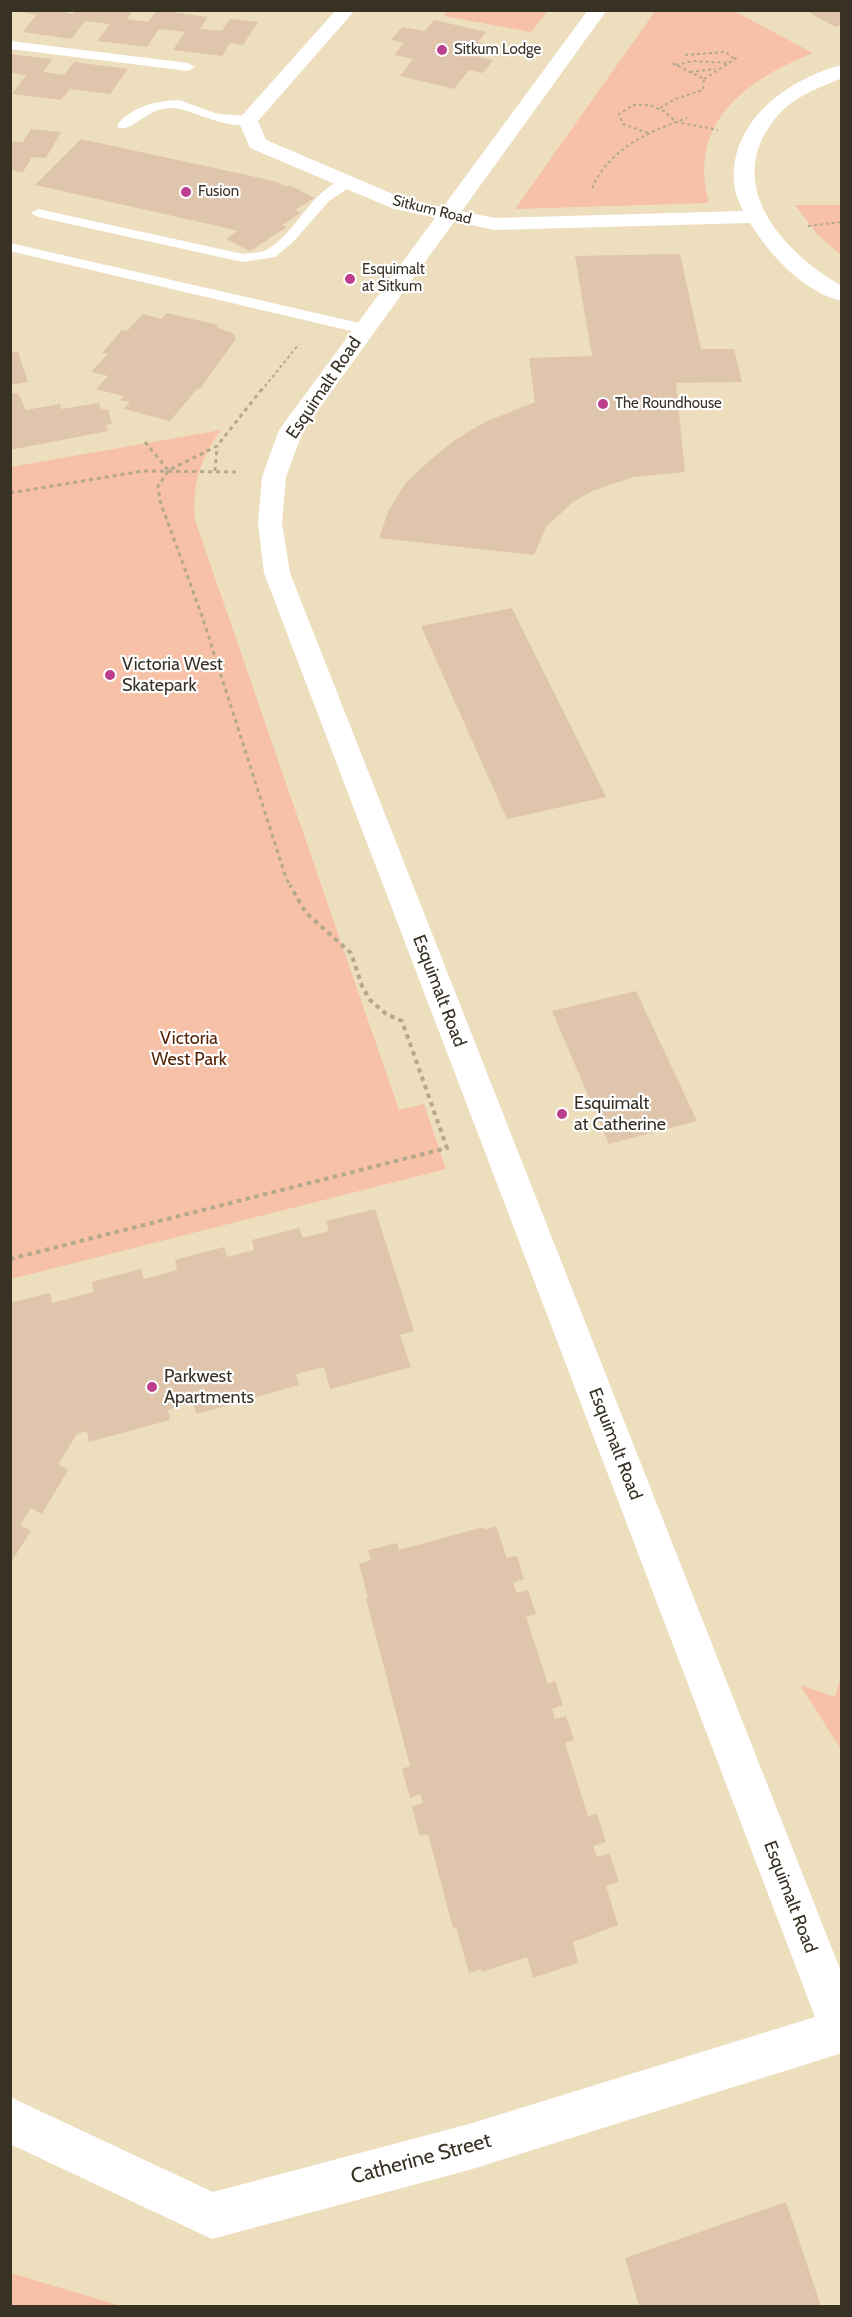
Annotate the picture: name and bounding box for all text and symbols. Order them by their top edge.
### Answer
place label: Sitkum Lodge [454,41,541,59]
marker: Sitkum Lodge [435,43,449,57]
place label: Fusion [198,183,239,201]
marker: Fusion [179,185,193,199]
street label: Sitkum Road [391,192,473,228]
place label: Esquimalt at Sitkum [362,261,425,296]
marker: Esquimalt at Sitkum [343,272,357,286]
street label: Esquimalt Road [282,333,366,443]
place label: The Roundhouse [615,395,722,413]
marker: The Roundhouse [596,397,610,411]
place label: Victoria West Skatepark [122,654,223,696]
marker: Victoria West Skatepark [103,668,117,682]
street label: Esquimalt Road [408,932,470,1050]
park label: Victoria West Park [151,1028,227,1070]
place label: Esquimalt at Catherine [574,1093,666,1136]
marker: Esquimalt at Catherine [555,1107,569,1121]
place label: Parkwest Apartments [164,1366,254,1408]
marker: Parkwest Apartments [145,1380,159,1394]
street label: Esquimalt Road [584,1385,646,1503]
street label: Esquimalt Road [759,1838,821,1956]
street label: Catherine Street [348,2128,494,2190]

